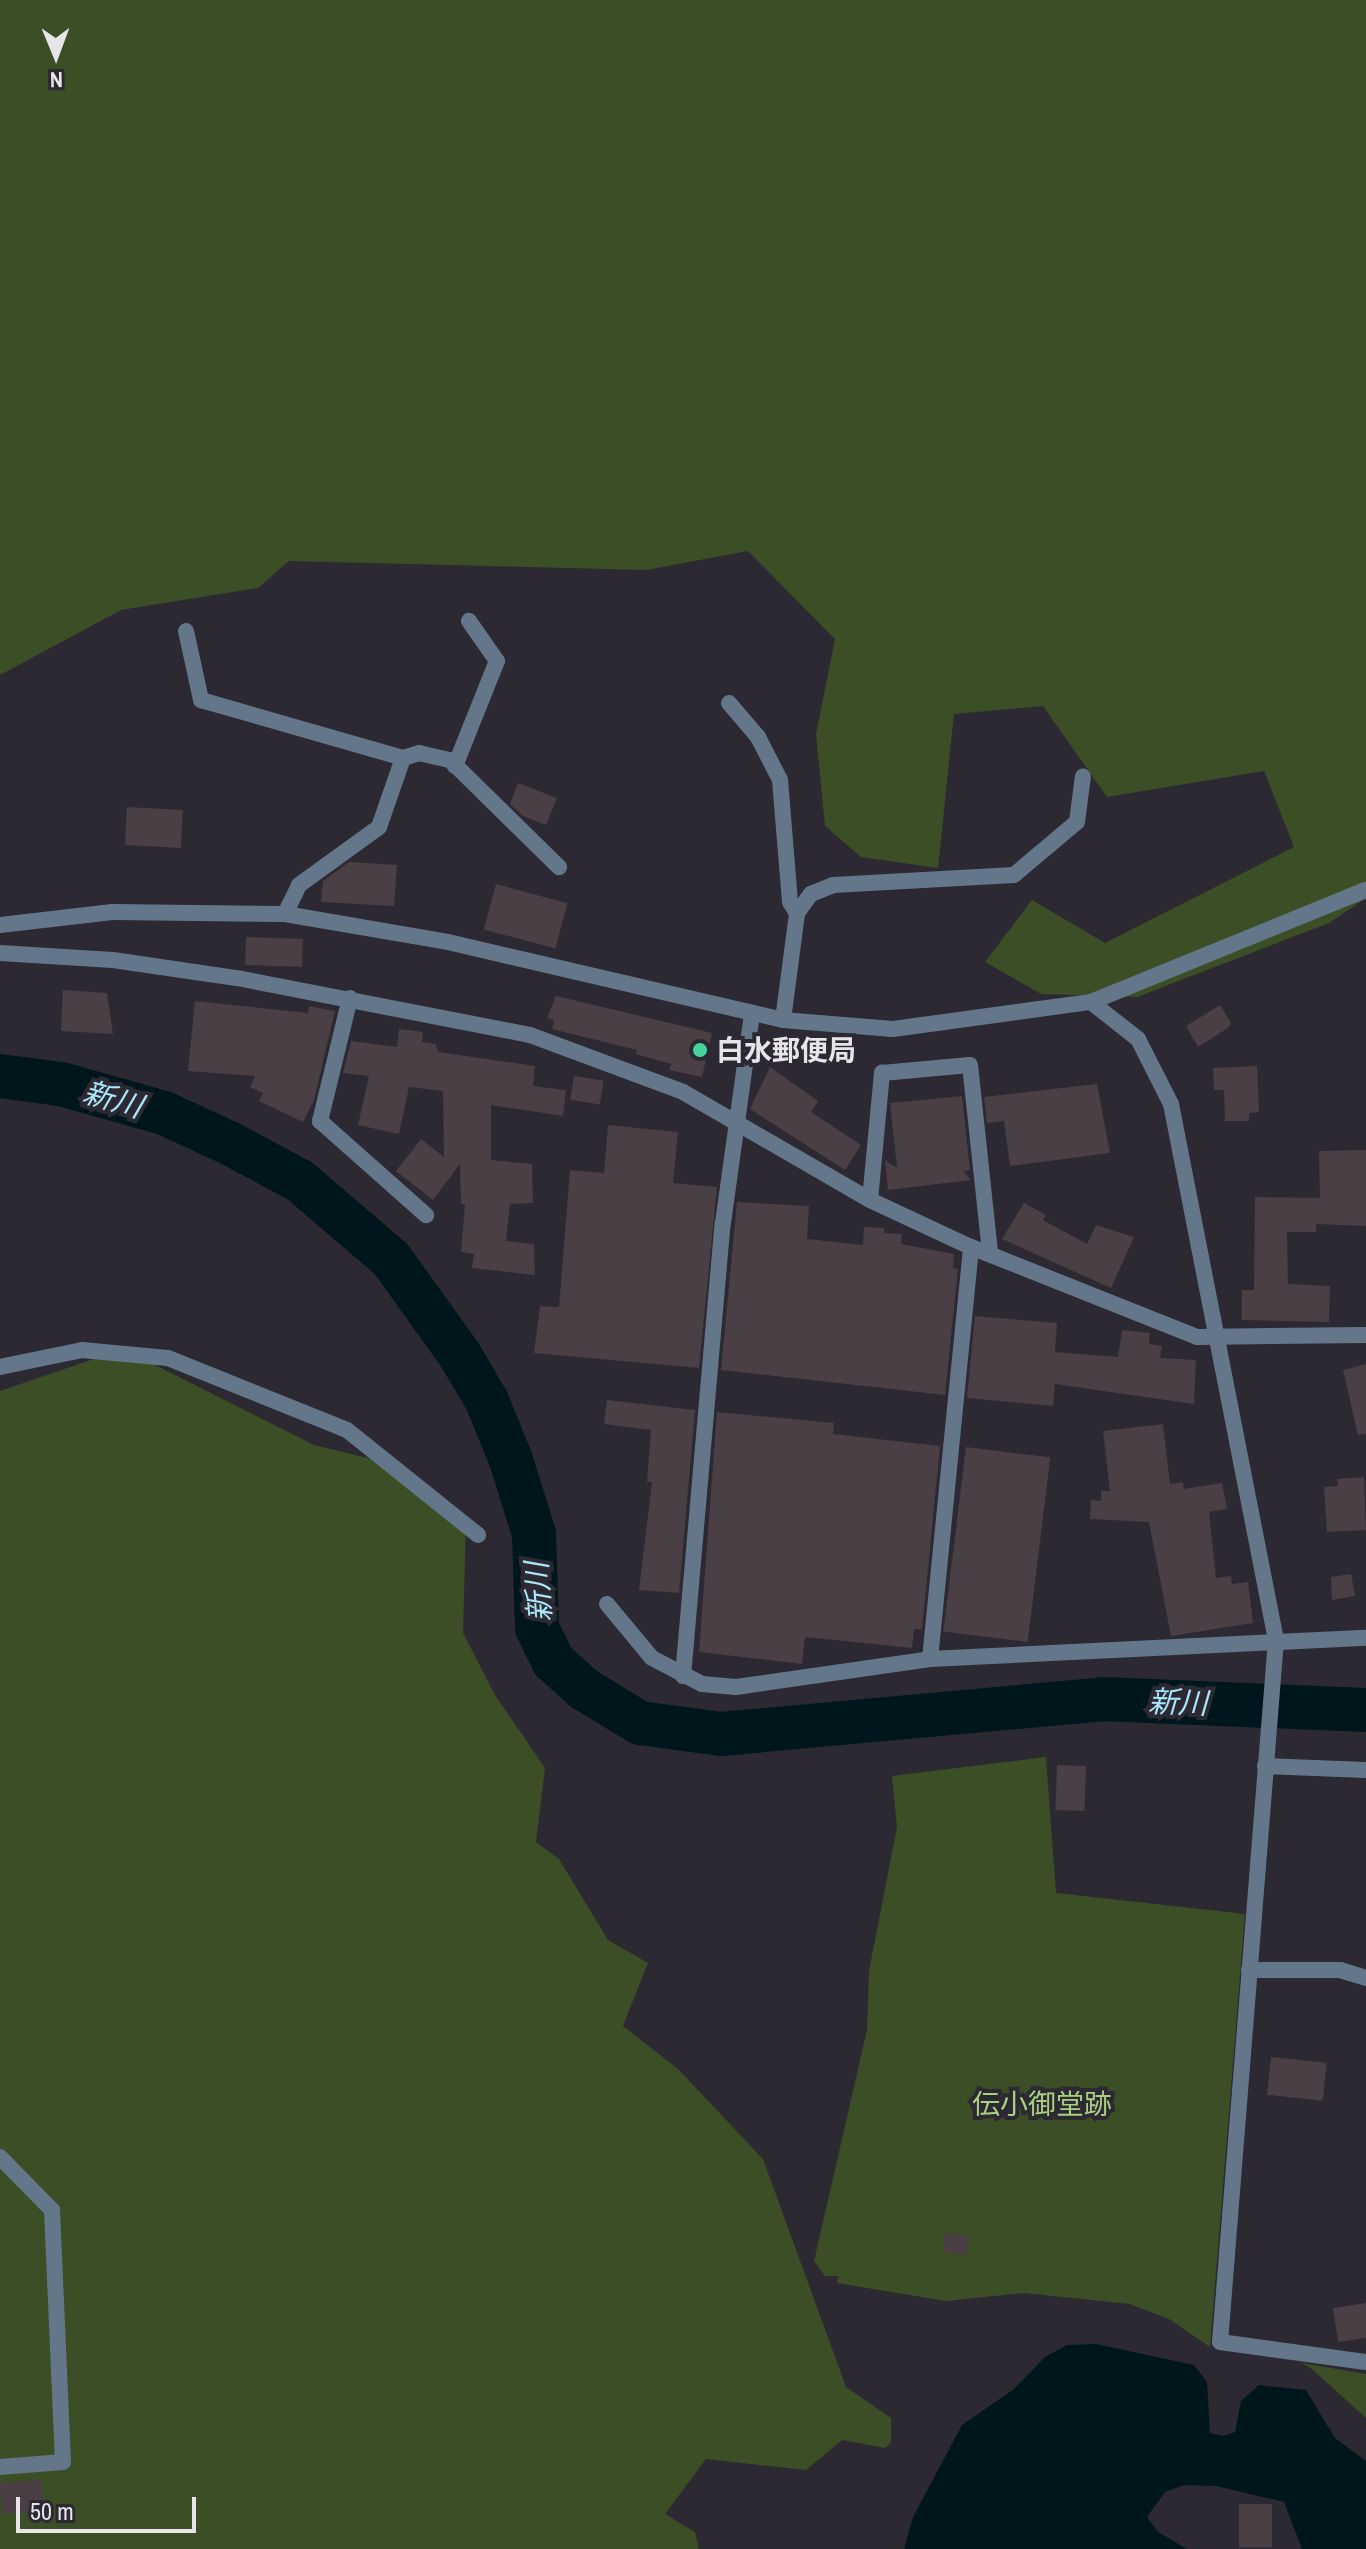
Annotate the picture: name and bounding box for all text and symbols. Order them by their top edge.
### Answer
north arrow [16,16,96,96]
text: N [50,65,63,95]
place label: 白水郵便局 [716,1033,856,1067]
marker: 白水郵便局 [691,1041,709,1059]
water label: 新川 [79,1073,147,1125]
water label: 新川 [518,1561,558,1623]
water label: 新川 [1147,1683,1209,1721]
park label: 伝小御堂跡 [972,2087,1112,2121]
scale bar [20,2481,200,2531]
text: 50 m [30,2495,74,2527]

